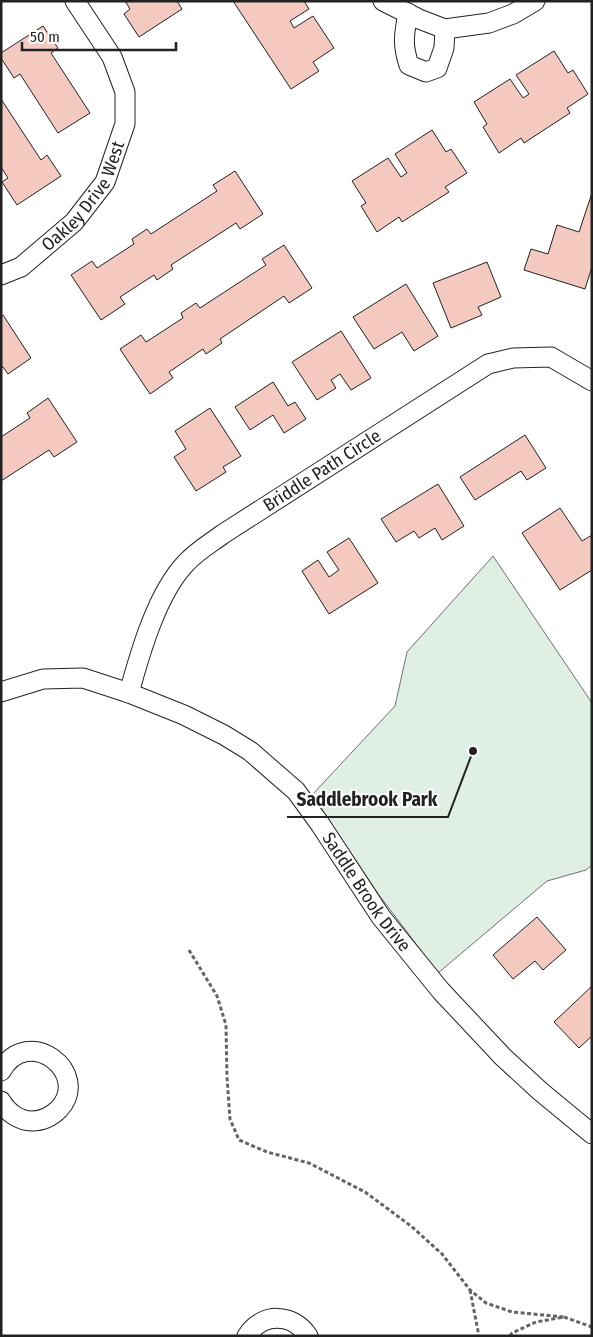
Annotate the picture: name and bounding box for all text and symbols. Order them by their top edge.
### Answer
scale bar [22,20,176,52]
text: 50 m [30,28,60,46]
street label: Oakley Drive West [37,138,129,256]
street label: Briddle Path Circle [259,425,385,516]
callout: Saddlebrook Park [287,783,448,817]
text: Saddlebrook Park [297,788,438,811]
street label: Saddle Brook Drive [318,828,416,956]

